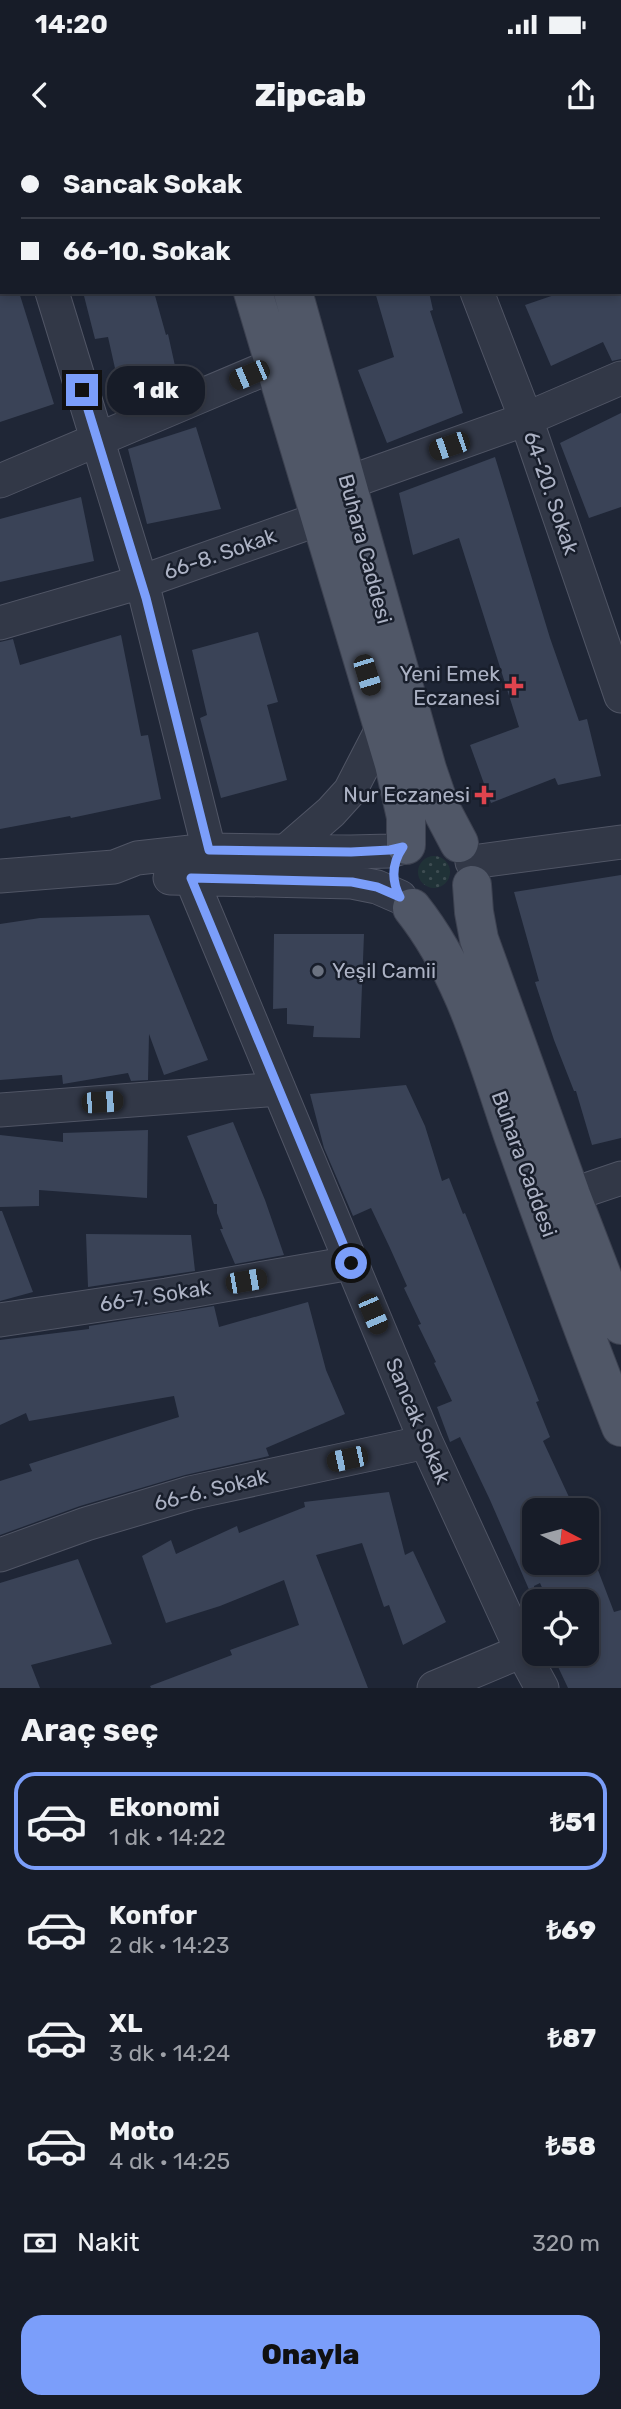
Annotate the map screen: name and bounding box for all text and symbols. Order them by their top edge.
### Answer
text: 14:20 [35,9,108,40]
icon: back [21,76,59,114]
text: Zipcab [255,76,366,114]
icon: share [562,76,600,114]
text: Sancak Sokak [63,169,242,200]
text: 66-10. Sokak [63,236,231,267]
car [226,357,273,393]
callout: 1 dk [106,366,204,414]
route end [66,374,98,406]
text: 1 dk [133,376,179,404]
street label: 64-20. Sokak [519,428,584,558]
car [426,429,473,463]
street label: Buhara Caddesi [334,471,397,626]
street label: 66-8. Sokak [160,523,279,584]
car [351,652,384,698]
place label: Yeni Emek Eczanesi [399,661,500,710]
marker: Yeni Emek Eczanesi [506,678,522,694]
place label: Nur Eczanesi [343,782,470,807]
marker: Nur Eczanesi [476,787,492,803]
place label: Yeşil Camii [332,958,436,983]
marker: Yeşil Camii [310,963,326,979]
street label: Buhara Caddesi [486,1087,563,1240]
car [81,1090,124,1114]
route start [335,1247,367,1279]
car [224,1267,269,1295]
street label: 66-7. Sokak [98,1274,212,1317]
car [356,1291,391,1337]
street label: Sancak Sokak [381,1354,456,1488]
car [325,1444,370,1474]
street label: 66-6. Sokak [151,1463,271,1516]
north arrow [522,1498,598,1575]
map controls [522,1498,599,1666]
button: locate [522,1589,599,1666]
text: Araç seç [21,1711,158,1749]
icon: car [25,1790,88,1853]
text: Ekonomi [109,1792,220,1823]
text: ₺51 [550,1807,596,1838]
text: 1 dk · 14:22 [109,1823,226,1851]
icon: car [25,1898,88,1961]
text: Konfor [109,1900,197,1931]
text: ₺69 [546,1915,596,1946]
text: 2 dk · 14:23 [109,1931,230,1959]
icon: car [25,2006,88,2069]
text: XL [109,2008,142,2039]
text: ₺87 [548,2023,596,2054]
text: 3 dk · 14:24 [109,2039,230,2067]
icon: car [25,2114,88,2177]
text: Moto [109,2116,174,2147]
text: ₺58 [546,2131,596,2162]
text: 4 dk · 14:25 [109,2147,230,2175]
icon: cash [21,2224,59,2262]
text: Nakit [77,2227,139,2258]
text: 320 m [532,2229,600,2257]
button: Onayla [21,2315,600,2395]

